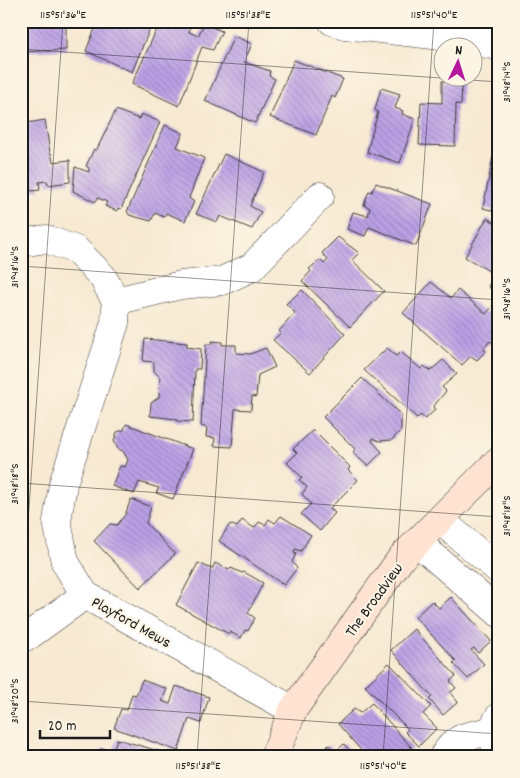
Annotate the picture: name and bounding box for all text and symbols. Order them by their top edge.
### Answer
text: 115°51'36"E [40,7,87,24]
text: 115°51'38"E [225,7,271,24]
text: 115°51'40"E [411,7,458,24]
north arrow [432,38,482,88]
text: N [455,41,463,61]
text: 31°48'14"S [499,61,516,103]
text: 31°48'16"S [7,246,24,288]
text: 31°48'16"S [499,278,516,320]
text: 31°48'18"S [7,464,24,504]
text: 31°48'18"S [499,496,516,536]
street label: The Broadview [340,559,410,642]
street label: Playford Mews [87,592,175,655]
text: 31°48'20"S [7,678,24,724]
scale bar [40,708,110,740]
text: 20 m [48,716,76,738]
text: 115°51'38"E [175,758,221,775]
text: 115°51'40"E [360,758,407,775]

